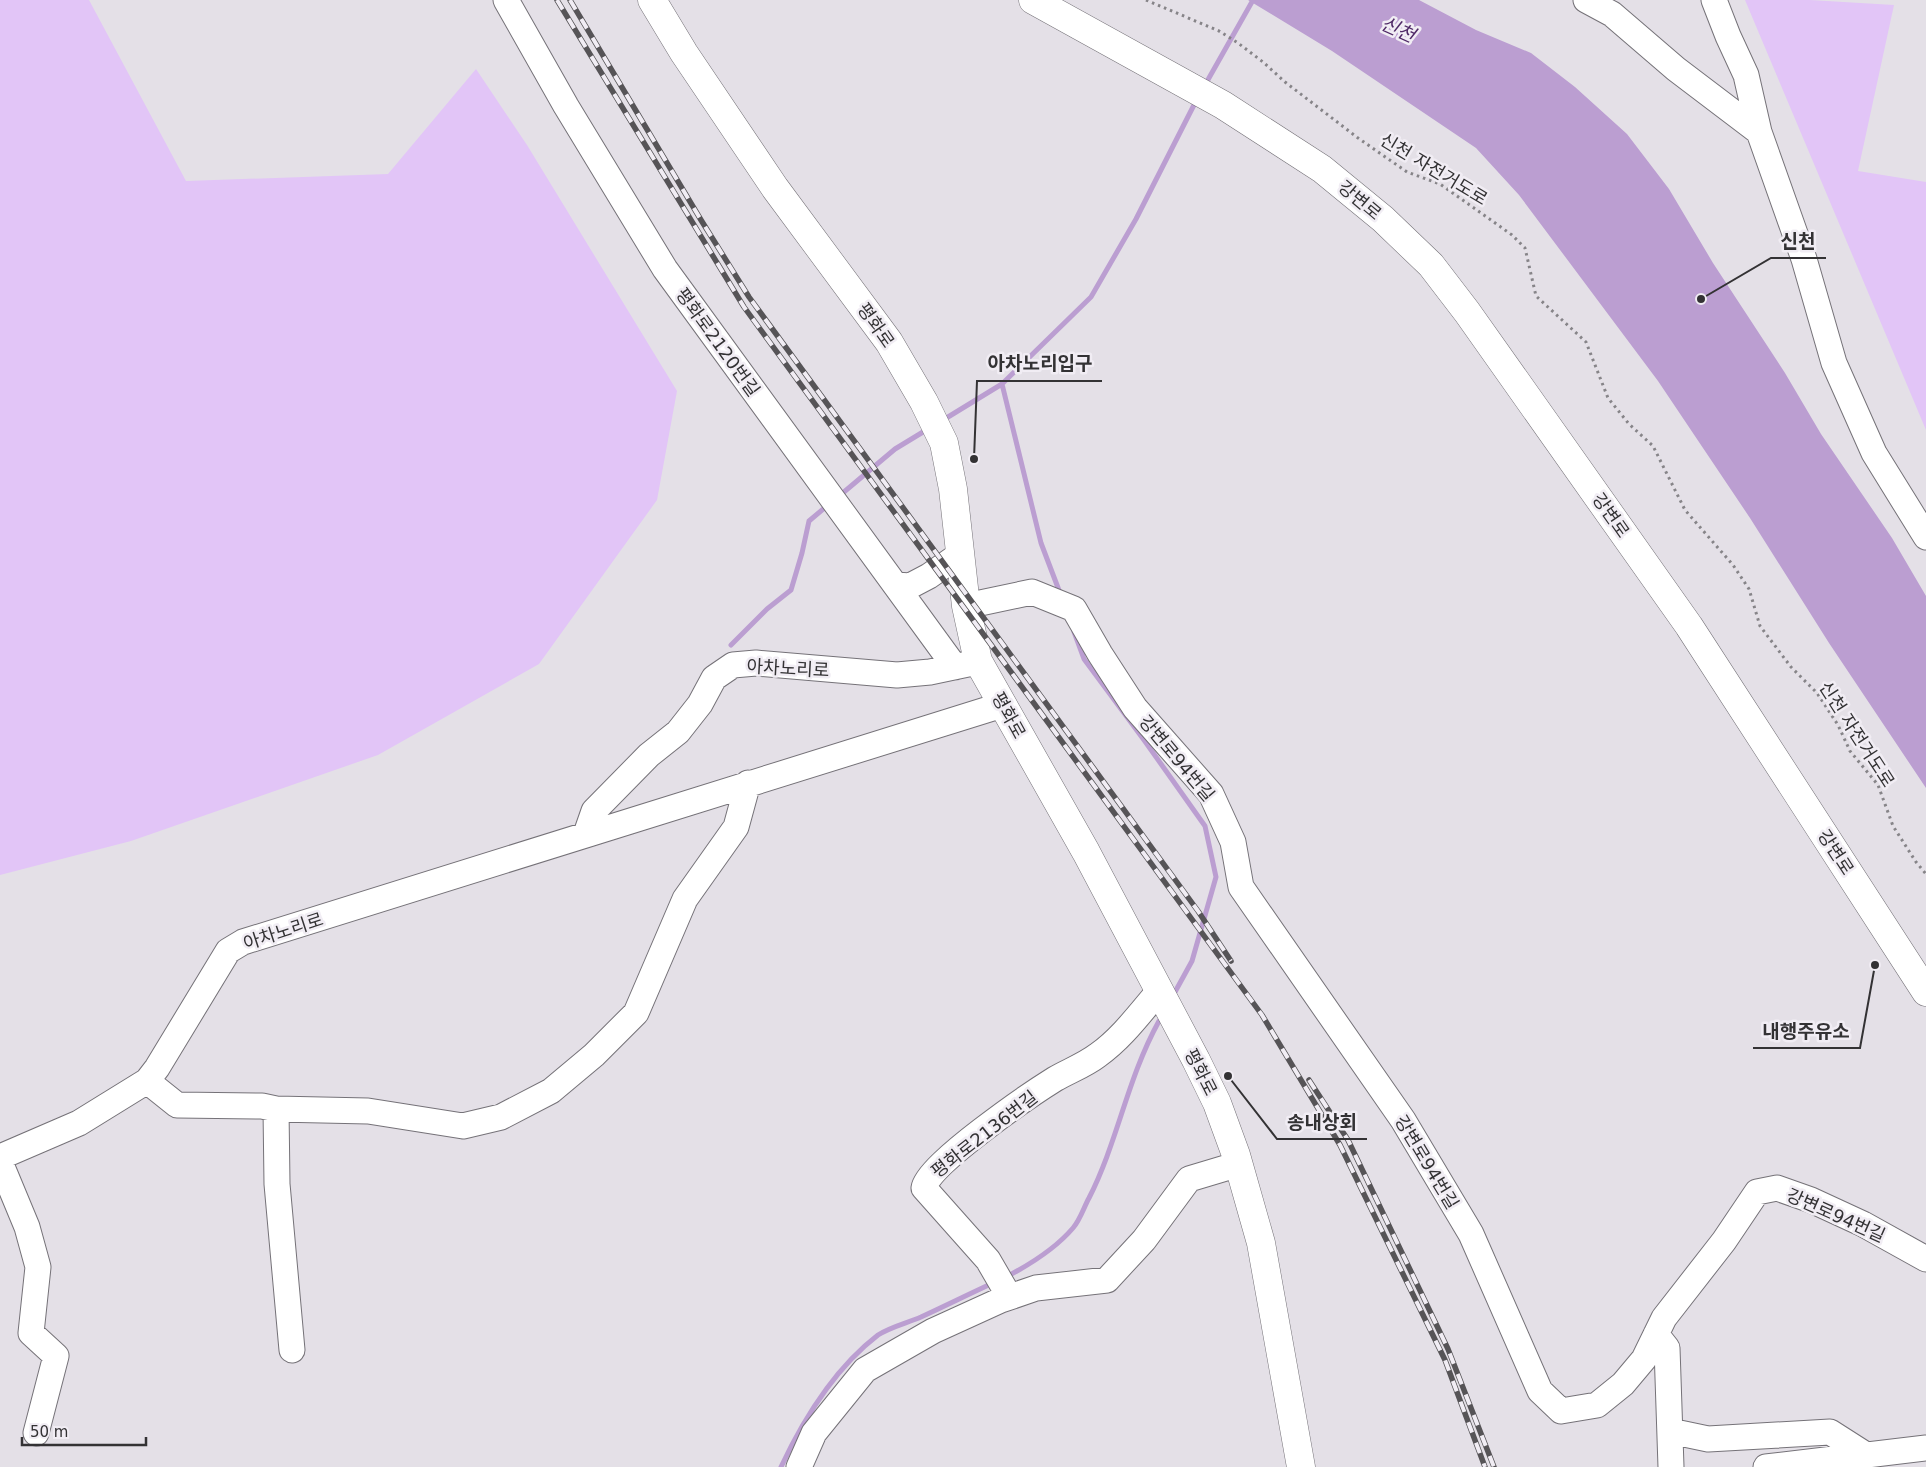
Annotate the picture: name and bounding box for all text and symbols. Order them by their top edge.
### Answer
water label: 신천 [1378,12,1420,47]
street label: 신천 자전거도로 [1376,129,1492,209]
street label: 강변로 [1334,176,1386,224]
callout: 신천 [1771,224,1826,258]
text: 신천 [1781,230,1815,252]
street label: 평화로2120번길 [672,284,764,400]
street label: 평화로 [853,299,899,351]
callout: 아차노리입구 [977,347,1102,381]
text: 아차노리입구 [988,352,1092,374]
street label: 강변로 [1588,489,1634,541]
street label: 아차노리로 [746,655,830,681]
street label: 신천 자전거도로 [1815,677,1899,791]
street label: 평화로 [988,688,1030,742]
street label: 강변로94번길 [1135,711,1219,805]
street label: 강변로 [1814,825,1858,879]
street label: 아차노리로 [240,908,326,954]
callout: 내행주유소 [1753,1014,1860,1048]
text: 내행주유소 [1762,1020,1850,1042]
street label: 평화로 [1180,1045,1222,1099]
street label: 평화로2136번길 [927,1086,1041,1182]
callout: 송내상회 [1277,1105,1367,1139]
text: 송내상회 [1287,1111,1357,1133]
street label: 강변로94번길 [1391,1111,1463,1213]
street label: 강변로94번길 [1783,1184,1889,1246]
scale bar [22,1414,146,1446]
text: 50 m [30,1423,68,1441]

